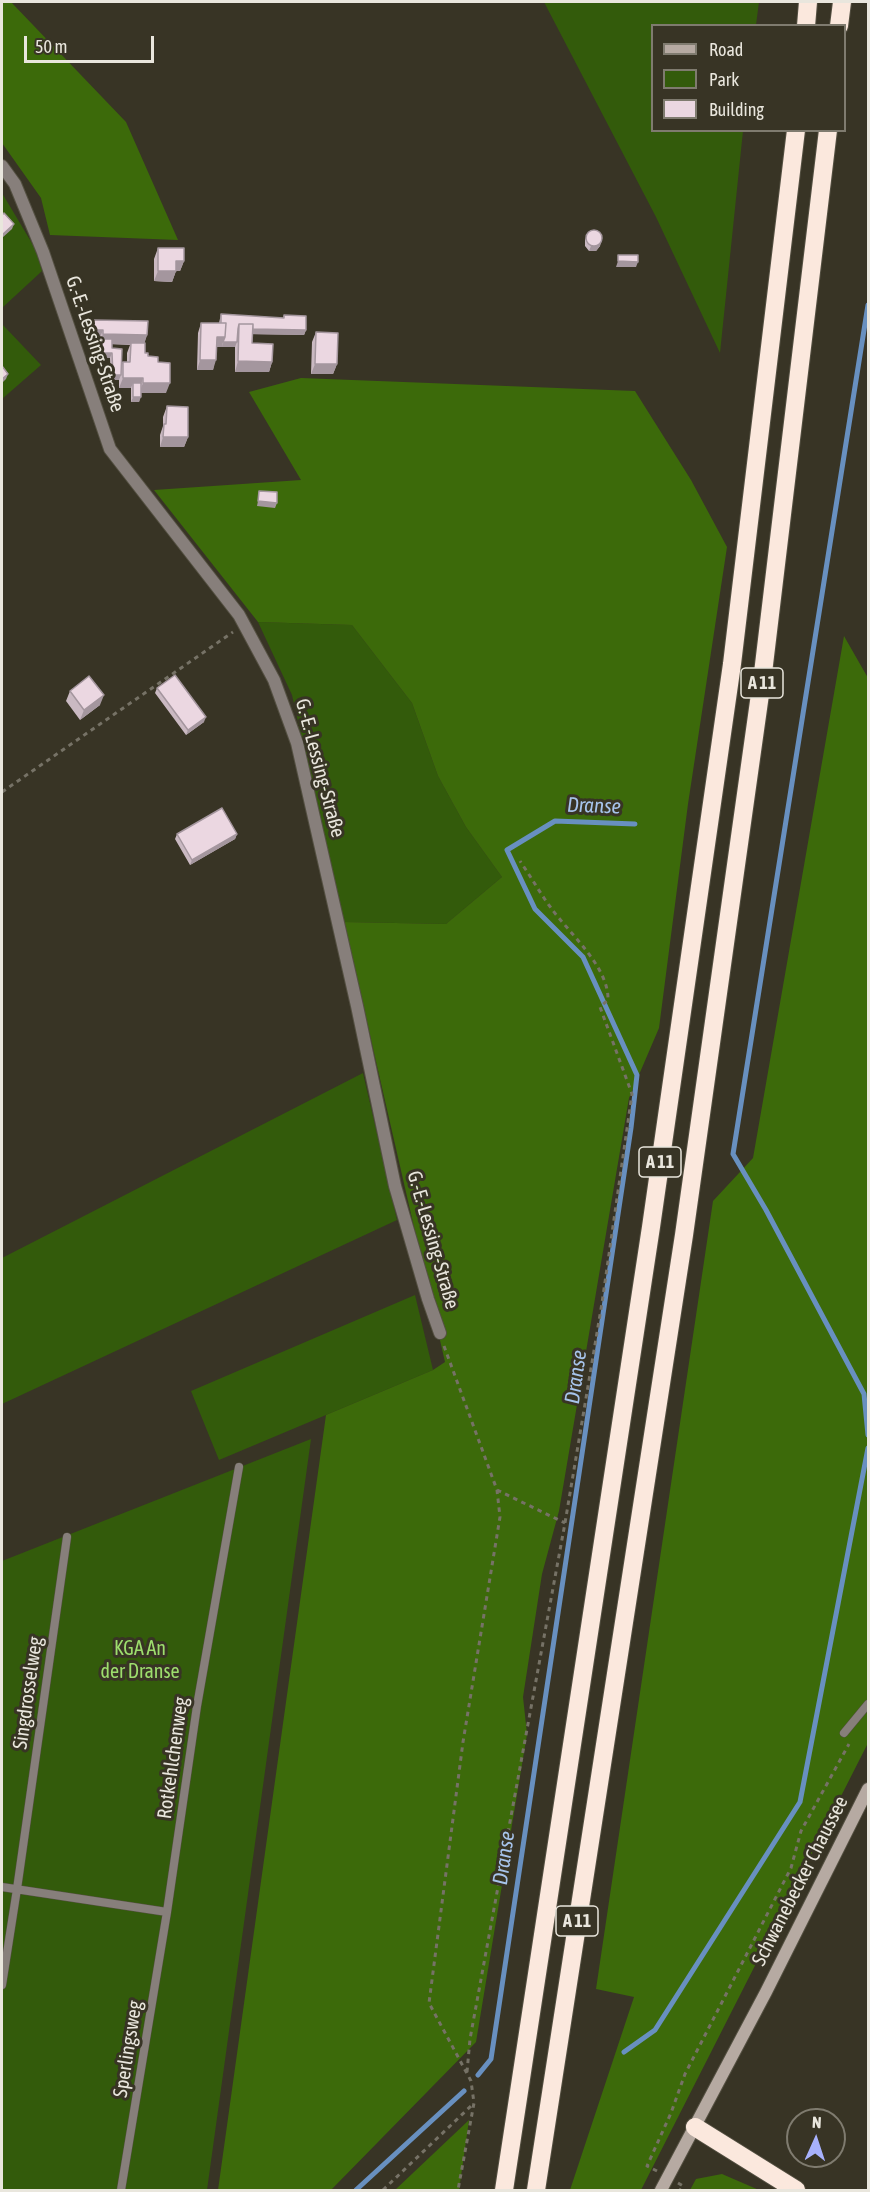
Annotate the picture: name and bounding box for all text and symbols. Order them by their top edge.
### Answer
scale bar [27,24,158,62]
legend [651,24,846,132]
text: 50 m [35,36,67,57]
text: Road [709,39,743,60]
text: Park [709,69,739,90]
text: Building [709,99,764,120]
street label: G.-E.-Lessing-Straße [60,273,130,415]
road number: A 11 [741,668,783,698]
street label: G.-E.-Lessing-Straße [290,696,350,840]
water label: Dranse [566,792,622,820]
road number: A 11 [639,1147,681,1177]
street label: G.-E.-Lessing-Straße [402,1168,464,1312]
water label: Dranse [560,1348,592,1406]
street label: Singdrosselweg [8,1635,48,1751]
park label: KGA An der Dranse [100,1637,180,1684]
street label: Rotkehlchenweg [153,1696,193,1820]
street label: Schwanebecker Chaussee [747,1792,853,1970]
water label: Dranse [488,1829,520,1887]
road number: A 11 [556,1906,598,1936]
street label: Sperlingsweg [109,1999,147,2099]
north arrow [786,2108,846,2168]
text: N [812,2113,822,2131]

